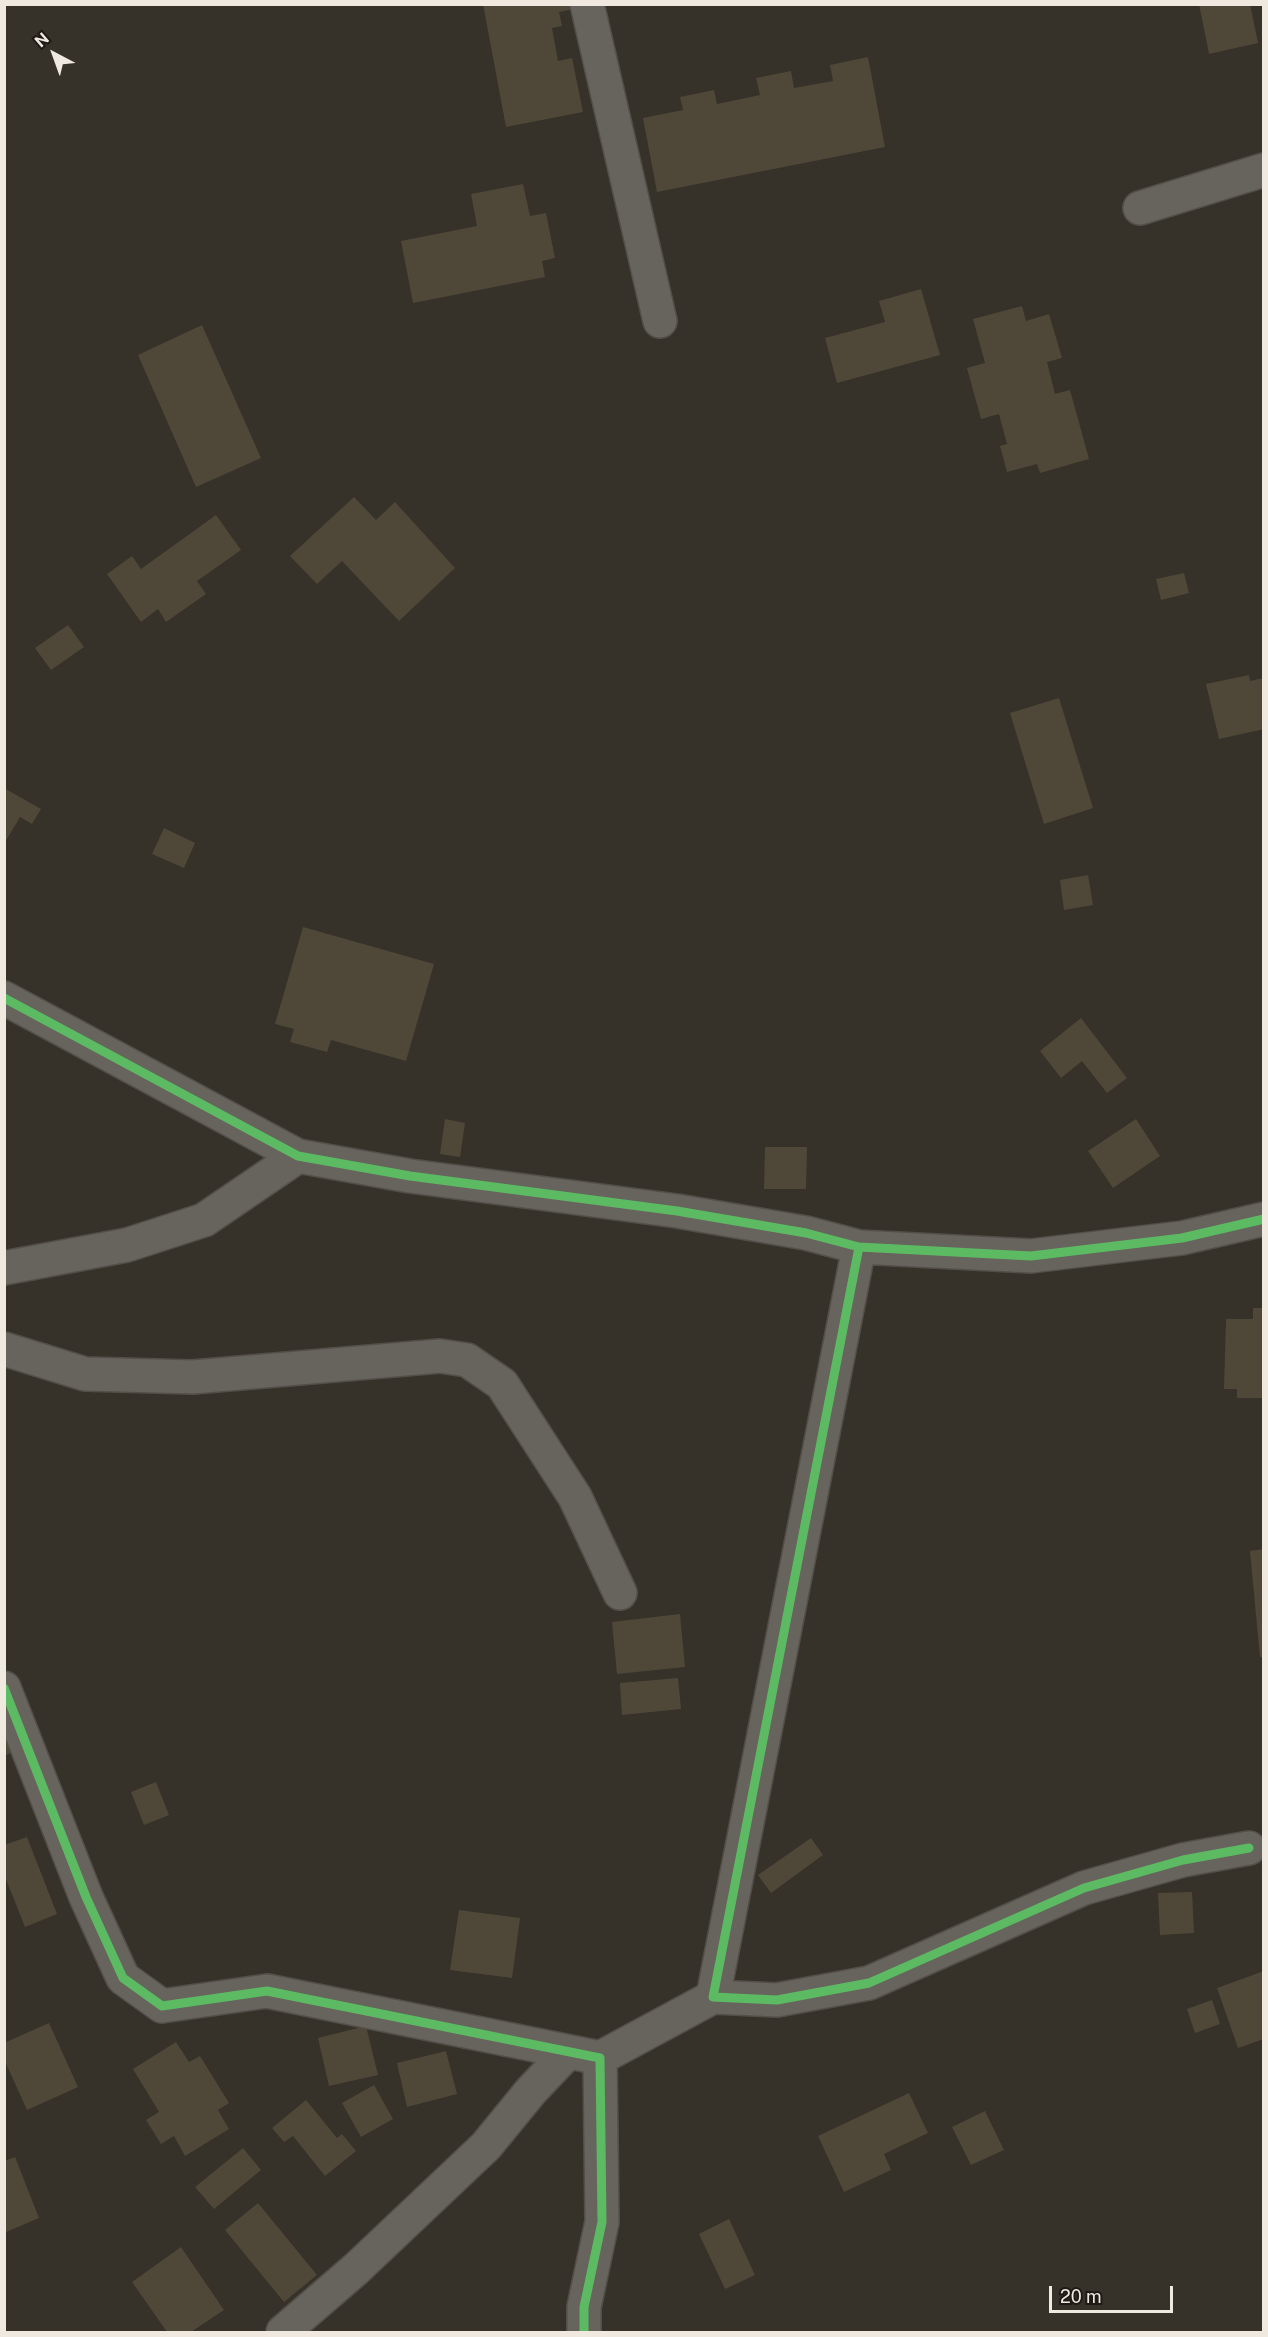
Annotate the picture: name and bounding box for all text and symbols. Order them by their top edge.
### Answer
north arrow [24,24,84,84]
text: N [31,29,53,51]
scale bar [1052,2274,1176,2312]
text: 20 m [1060,2286,1102,2307]

